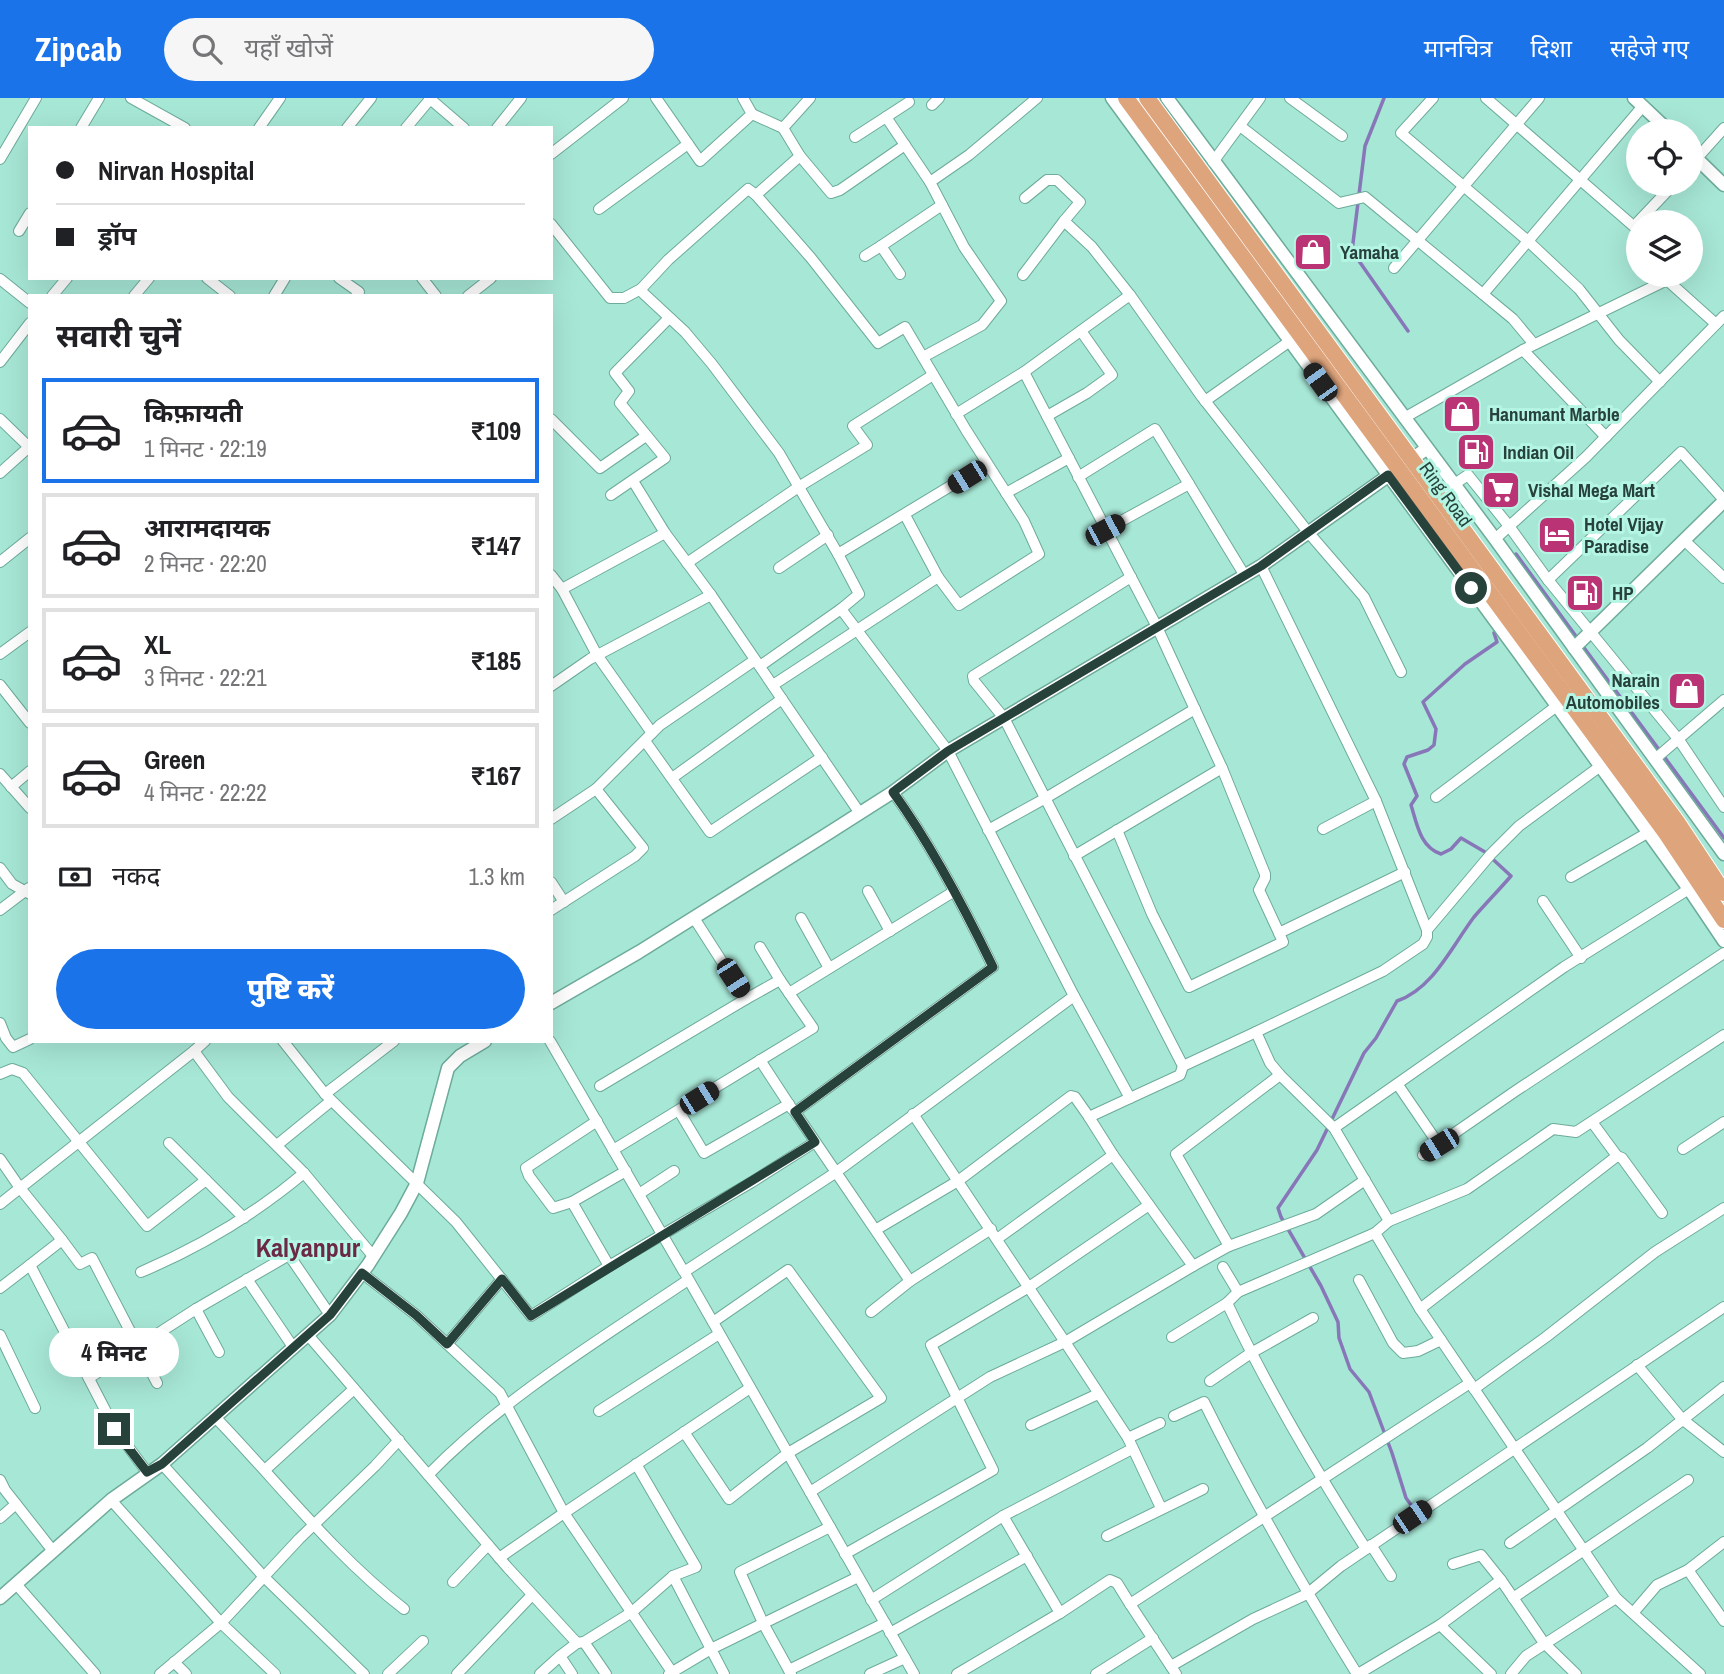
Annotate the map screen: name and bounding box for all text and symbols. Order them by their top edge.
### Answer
search box [164,18,654,81]
text: Zipcab [35,27,122,71]
icon: search [188,30,226,68]
text: यहाँ खोजें [244,30,333,65]
text: मानचित्र [1424,32,1492,64]
text: दिशा [1530,32,1572,64]
text: सहेजे गए [1610,32,1689,64]
map controls [1626,119,1703,287]
button: locate [1626,119,1703,196]
text: Nirvan Hospital [98,153,254,188]
button: layers [1626,210,1703,287]
text: ड्रॉप [98,218,136,253]
shop icon: Yamaha [1292,231,1334,273]
place label: Yamaha [1340,239,1399,265]
text: सवारी चुनें [56,314,181,357]
car [1300,359,1341,405]
shop icon: Hanumant Marble [1441,393,1483,435]
text: किफ़ायती [144,395,243,430]
icon: car [60,399,123,462]
place label: Hanumant Marble [1489,401,1620,427]
text: ₹109 [470,413,521,448]
fuel station icon: Indian Oil [1455,431,1497,473]
text: 1 मिनट · 22:19 [144,433,267,464]
place label: Indian Oil [1503,439,1574,465]
street label: Ring Road [1414,456,1478,532]
car [944,457,991,497]
supermarket icon: Vishal Mega Mart [1480,469,1522,511]
place label: Vishal Mega Mart [1528,477,1655,503]
text: आरामदायक [144,510,270,545]
car [1082,511,1129,549]
place label: Hotel Vijay Paradise [1584,511,1664,559]
icon: car [60,514,123,577]
hotel icon: Hotel Vijay Paradise [1536,514,1578,556]
text: ₹147 [470,528,521,563]
text: 2 मिनट · 22:20 [144,548,267,579]
route start [1455,572,1487,604]
fuel station icon: HP [1564,572,1606,614]
place label: HP [1612,580,1634,606]
text: XL [144,627,171,662]
icon: car [60,629,123,692]
text: ₹185 [470,643,521,678]
text: 3 मिनट · 22:21 [144,662,267,693]
place label: Narain Automobiles [1566,667,1660,715]
shop icon: Narain Automobiles [1666,670,1708,712]
text: Green [144,742,206,777]
icon: car [60,744,123,807]
text: ₹167 [470,758,521,793]
text: 4 मिनट · 22:22 [144,777,267,808]
icon: cash [56,858,94,896]
text: नकद [112,858,160,893]
text: 1.3 km [468,861,525,892]
button: पुष्टि करें [56,949,525,1029]
car [713,955,754,1001]
car [676,1078,723,1118]
car [1416,1125,1463,1165]
district label: Kalyanpur [256,1230,361,1265]
callout: 4 मिनट [49,1328,179,1376]
text: 4 मिनट [81,1337,147,1368]
route end [98,1413,130,1445]
car [1389,1497,1436,1537]

